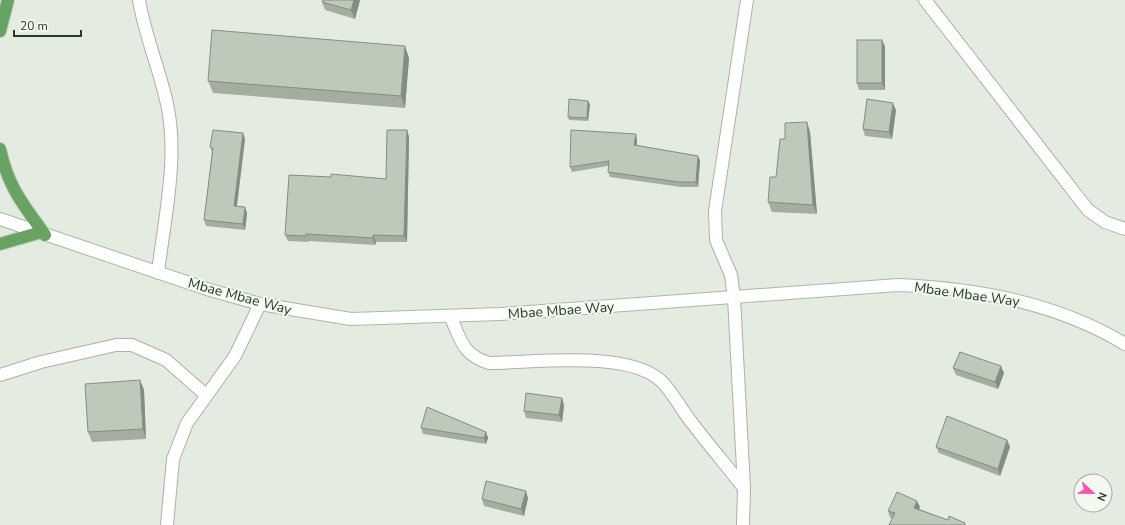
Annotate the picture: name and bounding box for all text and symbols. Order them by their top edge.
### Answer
scale bar [14,12,81,38]
text: 20 m [20,18,48,34]
street label: Mbae Mbae Way [186,274,294,320]
street label: Mbae Mbae Way [913,278,1022,311]
street label: Mbae Mbae Way [507,297,616,324]
north arrow [1073,473,1113,513]
text: N [1093,490,1110,503]

